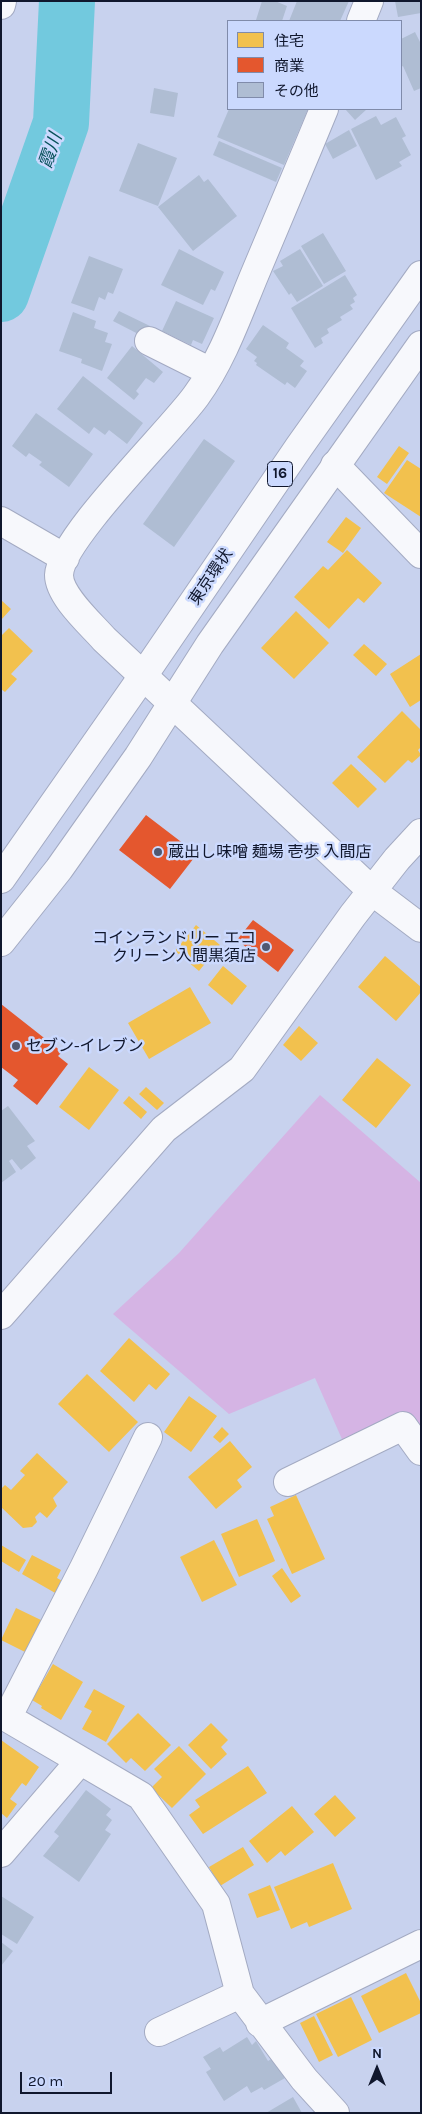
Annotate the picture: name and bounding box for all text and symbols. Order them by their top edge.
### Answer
legend [227,20,402,110]
text: 住宅 [274,32,304,50]
text: 商業 [274,57,304,75]
text: その他 [274,82,319,100]
water label: 霞川 [35,130,67,172]
road number: 16 [268,462,292,486]
street label: 東京環状 [185,545,237,609]
place label: 蔵出し味噌 麺場 壱歩 入間店 [168,842,371,862]
marker: 蔵出し味噌 麺場 壱歩 入間店 [152,846,164,858]
place label: コインランドリー エコ クリーン入間黒須店 [92,928,256,966]
marker: コインランドリー エコ クリーン入間黒須店 [260,941,272,953]
place label: セブン-イレブン [26,1036,144,1056]
marker: セブン-イレブン [10,1040,22,1052]
north arrow [352,2044,402,2094]
text: N [372,2045,382,2062]
scale bar [22,2062,115,2094]
text: 20 m [28,2072,63,2090]

